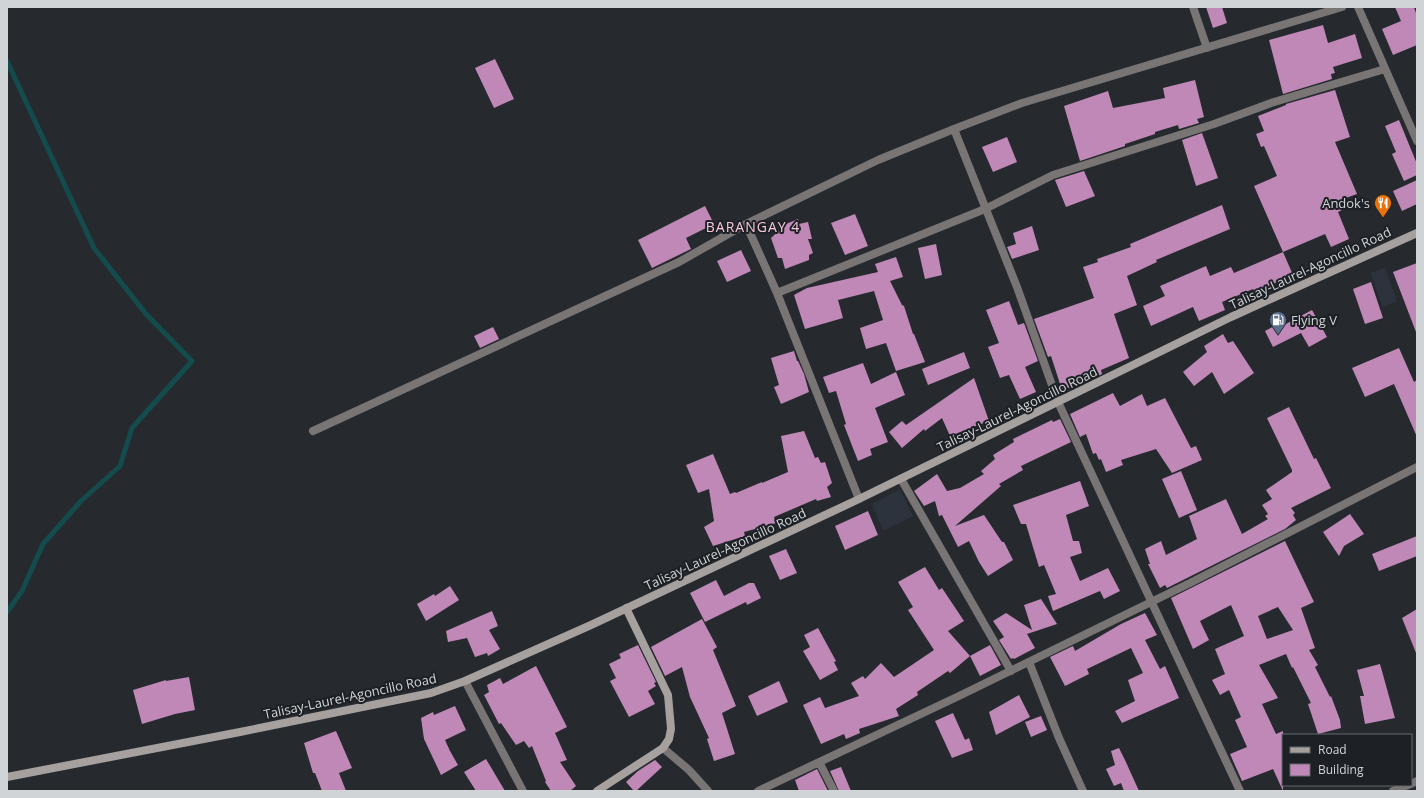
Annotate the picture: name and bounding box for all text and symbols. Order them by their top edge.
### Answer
restaurant icon: Andok's [1373,193,1393,218]
place label: Andok's [1322,194,1370,212]
district label: BARANGAY 4 [706,217,800,236]
street label: Talisay-Laurel-Agoncillo Road [1226,223,1394,313]
fuel station icon: Flying V [1268,310,1288,335]
place label: Flying V [1291,311,1337,329]
street label: Talisay-Laurel-Agoncillo Road [934,362,1100,456]
street label: Talisay-Laurel-Agoncillo Road [641,504,809,594]
street label: Talisay-Laurel-Agoncillo Road [262,669,438,723]
legend [1282,734,1412,786]
text: Road [1318,741,1347,758]
text: Building [1318,761,1364,778]

